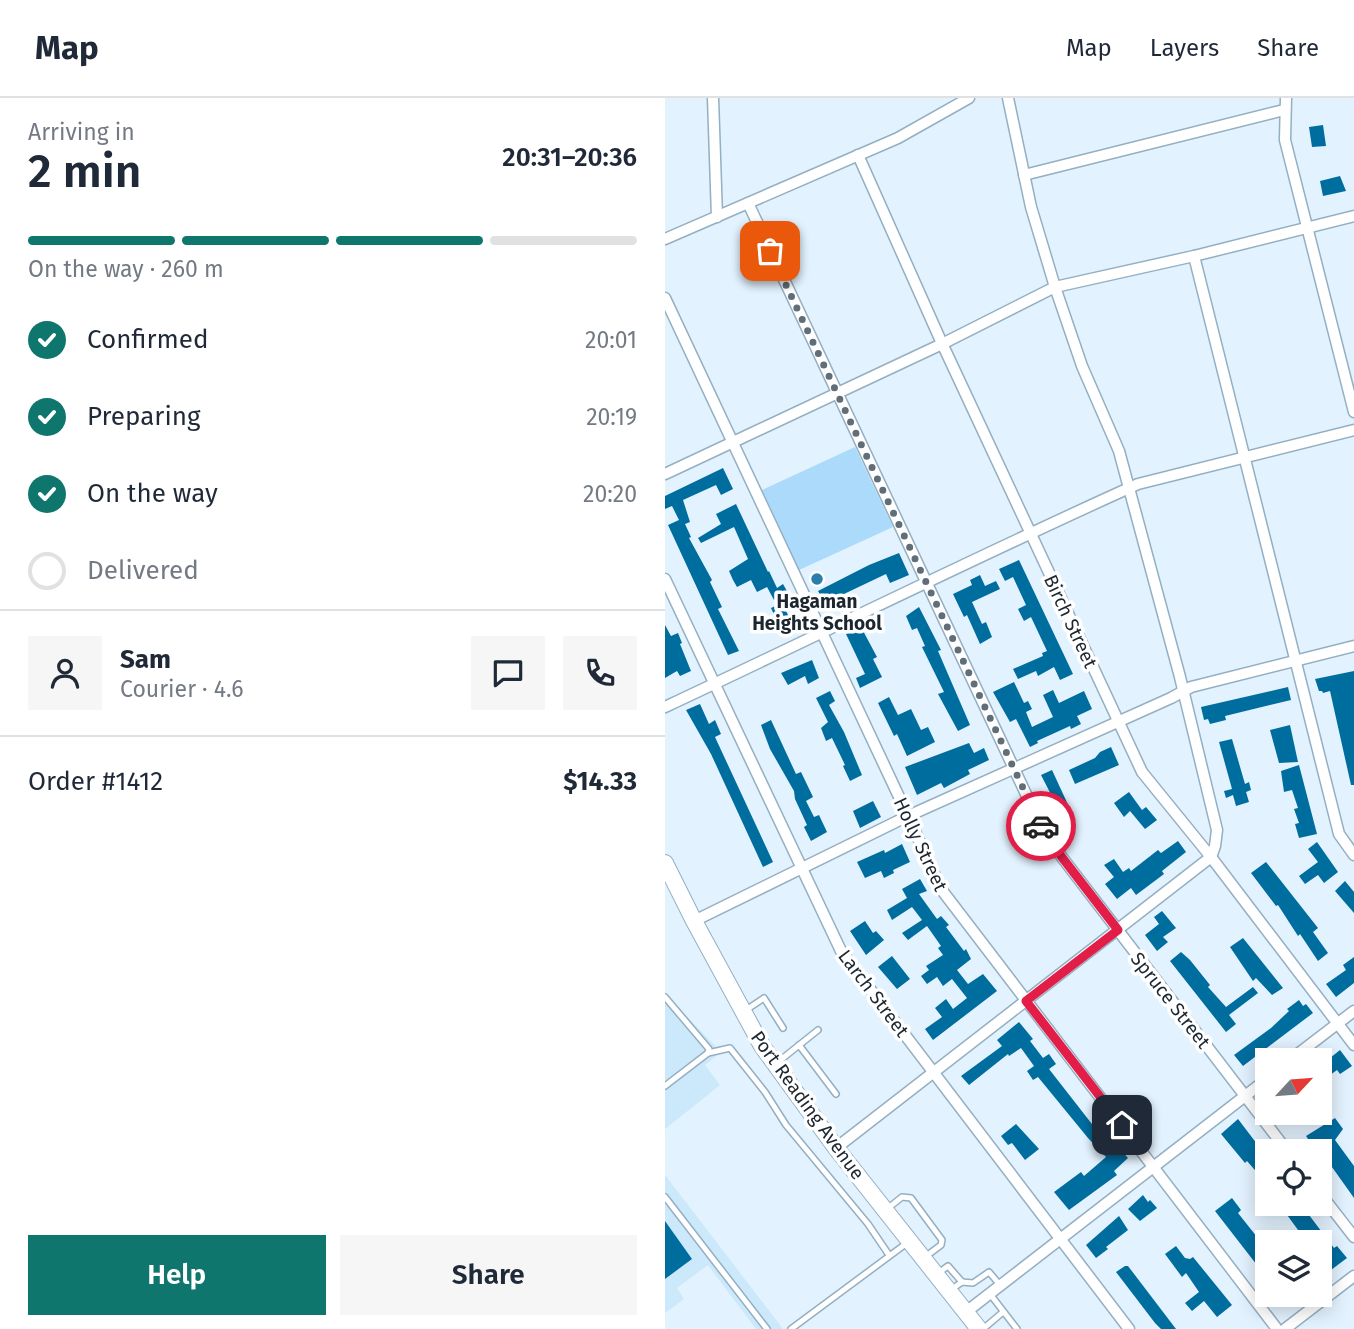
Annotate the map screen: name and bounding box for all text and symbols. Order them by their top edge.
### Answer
text: Map [35,28,99,68]
text: Map [1066,34,1112,62]
text: Layers [1150,34,1219,62]
text: Share [1257,34,1319,62]
text: Arriving in [28,118,135,146]
text: 20:31–20:36 [502,142,637,173]
text: 2 min [28,144,141,199]
pin [740,221,800,281]
icon: bag [751,232,789,270]
text: On the way · 260 m [28,255,224,283]
icon: check [28,321,66,359]
text: Confirmed [87,324,208,355]
text: 20:01 [585,326,637,354]
icon: check [28,398,66,436]
text: Preparing [87,401,200,432]
text: 20:19 [586,403,637,431]
icon: check [28,475,66,513]
text: On the way [87,478,218,509]
text: 20:20 [583,480,637,508]
text: Delivered [87,555,199,586]
marker: Hagaman Heights School [809,571,825,587]
street label: Birch Street [1039,571,1102,672]
place label: Hagaman Heights School [752,590,882,635]
button: person [28,636,102,710]
button: chat [471,636,545,710]
button: phone [563,636,637,710]
text: Sam [120,644,171,675]
text: Courier · 4.6 [120,675,244,703]
text: Order #1412 [28,766,163,797]
text: $14.33 [563,766,637,797]
courier [1006,791,1076,861]
street label: Holly Street [889,794,952,895]
icon: car [1022,807,1060,845]
street label: Larch Street [833,945,914,1042]
street label: Spruce Street [1126,948,1215,1053]
street label: Port Reading Avenue [746,1026,869,1184]
north arrow [1255,1048,1332,1125]
map controls [1255,1048,1332,1307]
pin [1092,1095,1152,1155]
icon: home [1103,1106,1141,1144]
button: locate [1255,1139,1332,1216]
button: layers [1255,1230,1332,1307]
button: Help [28,1235,326,1315]
button: Share [340,1235,637,1315]

